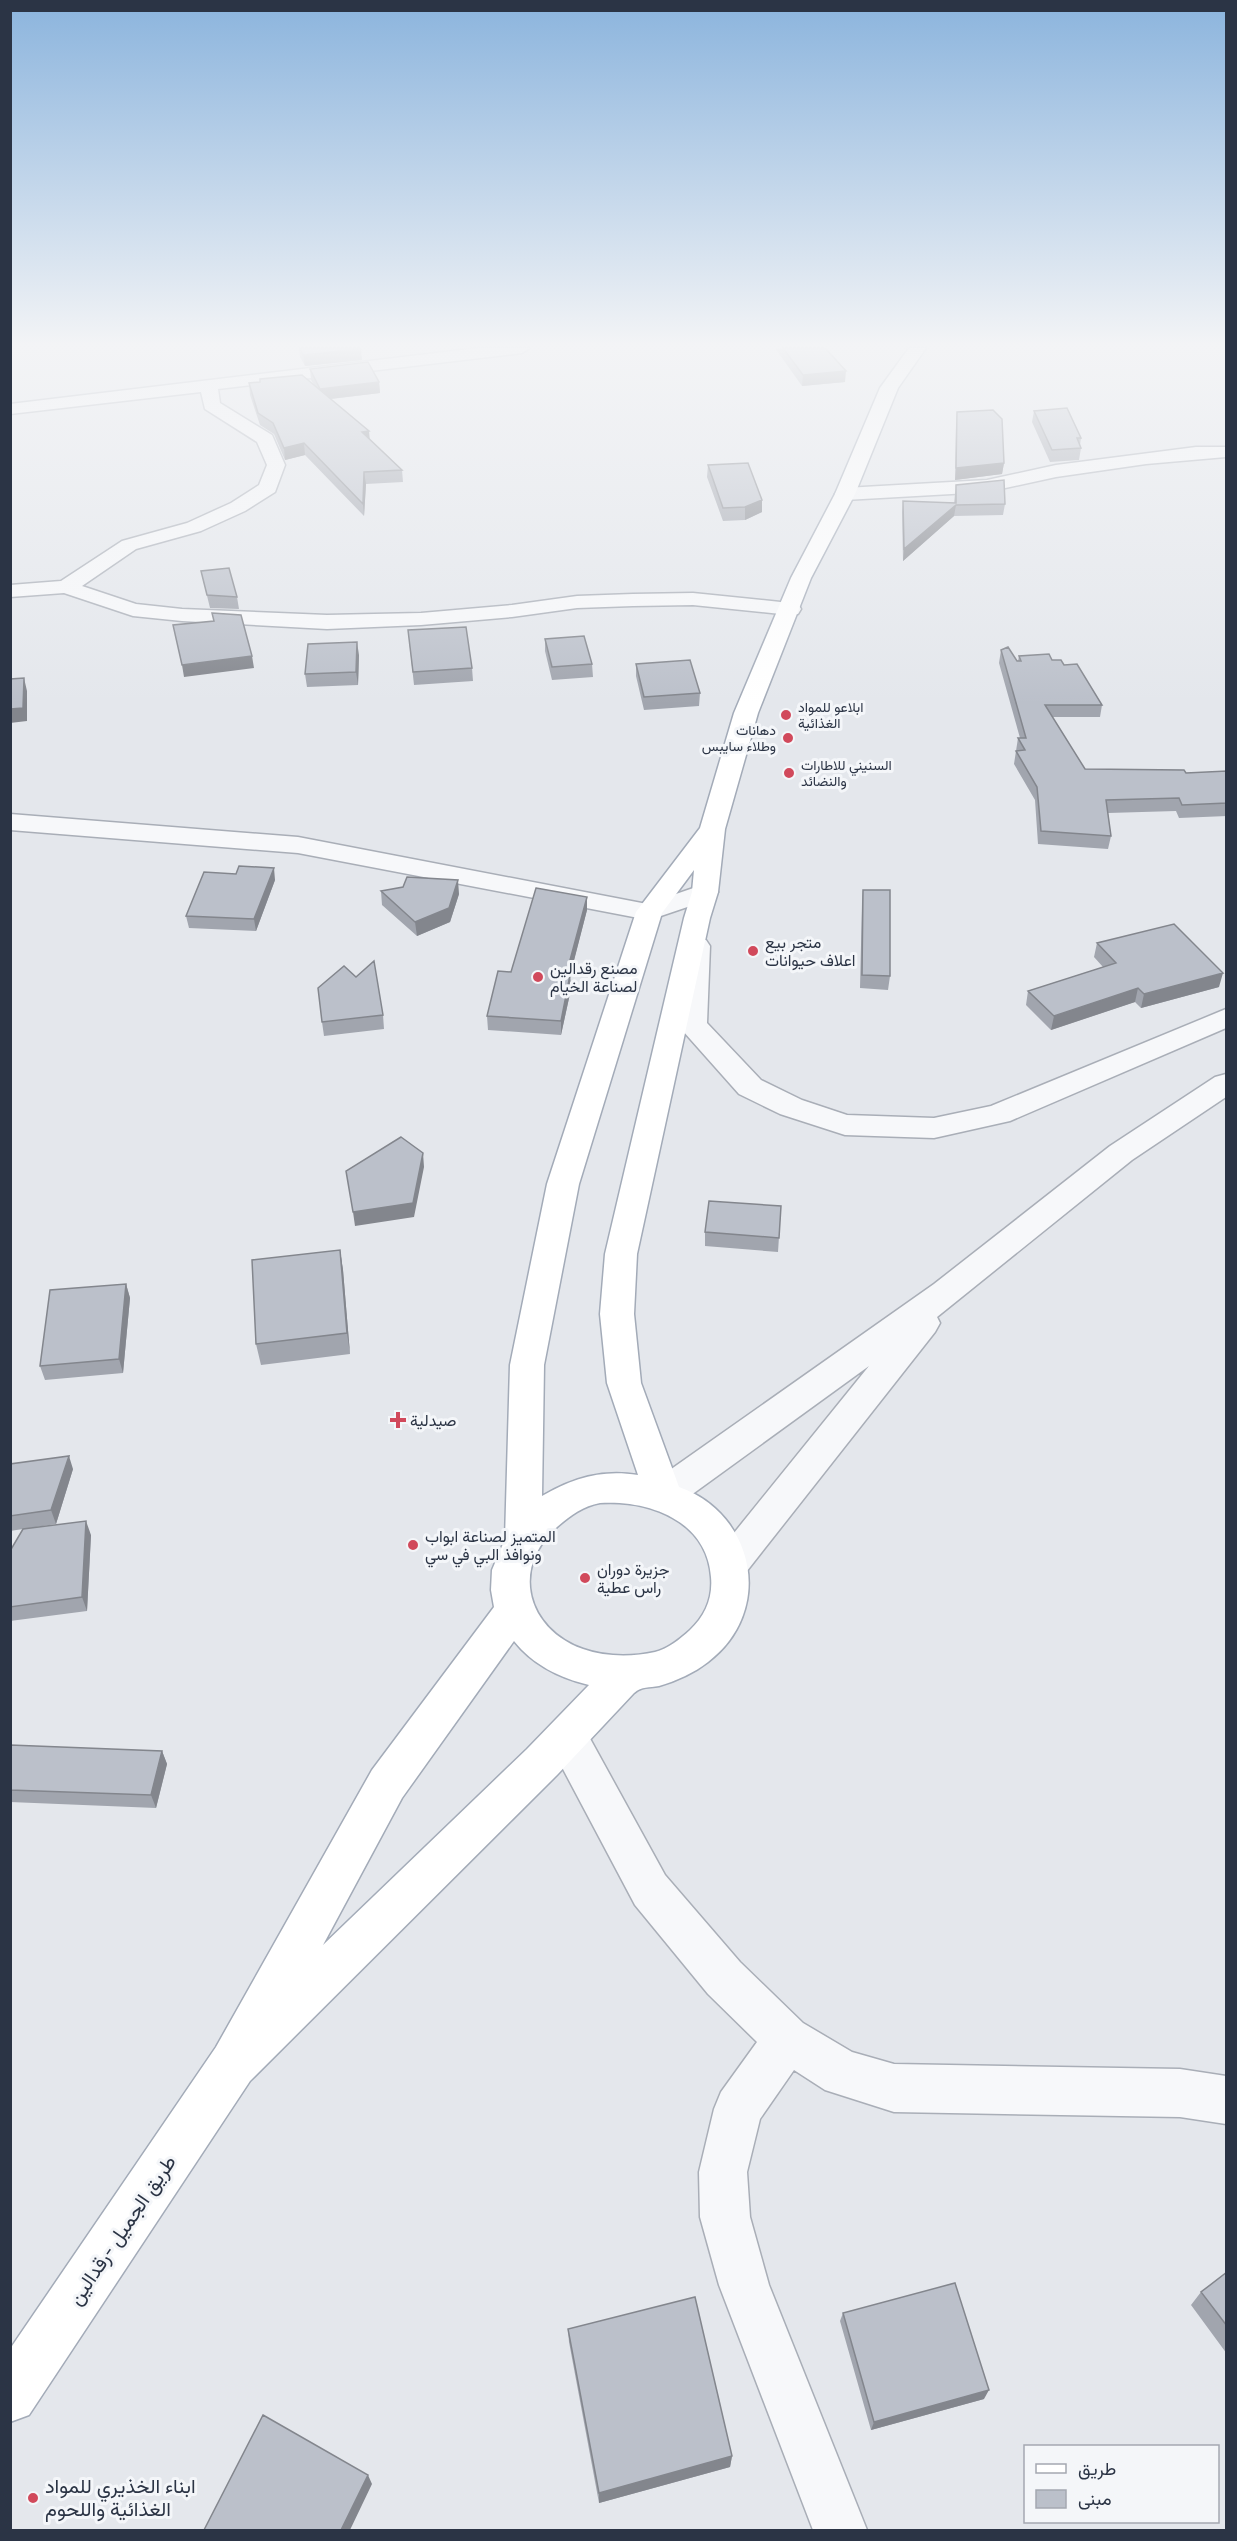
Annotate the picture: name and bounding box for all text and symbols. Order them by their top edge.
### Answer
place label: ابلاعو للمواد الغذائية [798,699,863,732]
marker: ابلاعو للمواد الغذائية [779,708,793,722]
place label: دهانات وطلاء سايبس [702,722,776,755]
marker: دهانات وطلاء سايبس [781,731,795,745]
place label: السنيني للاطارات والنضائد [801,757,892,790]
marker: السنيني للاطارات والنضائد [782,766,796,780]
place label: متجر بيع اعلاف حيوانات [765,933,855,971]
marker: متجر بيع اعلاف حيوانات [746,944,760,958]
place label: مصنع رقدالين لصناعة الخيام [550,959,638,997]
marker: مصنع رقدالين لصناعة الخيام [531,970,545,984]
place label: صيدلية [410,1411,456,1430]
marker: صيدلية [391,1413,405,1427]
place label: المتميز لصناعة ابواب ونوافذ البي في سي [425,1527,556,1568]
marker: المتميز لصناعة ابواب ونوافذ البي في سي [406,1538,420,1552]
place label: جزيرة دوران راس عطية [597,1560,670,1598]
marker: جزيرة دوران راس عطية [578,1571,592,1585]
street label: طريق الجميل -رقدالين [63,2151,182,2310]
legend [1024,2445,1219,2523]
text: طريق [1078,2458,1116,2480]
place label: ابناء الخذيري للمواد الغذائية واللحوم [45,2474,196,2522]
text: مبنى [1078,2488,1112,2510]
marker: ابناء الخذيري للمواد الغذائية واللحوم [26,2491,40,2505]

